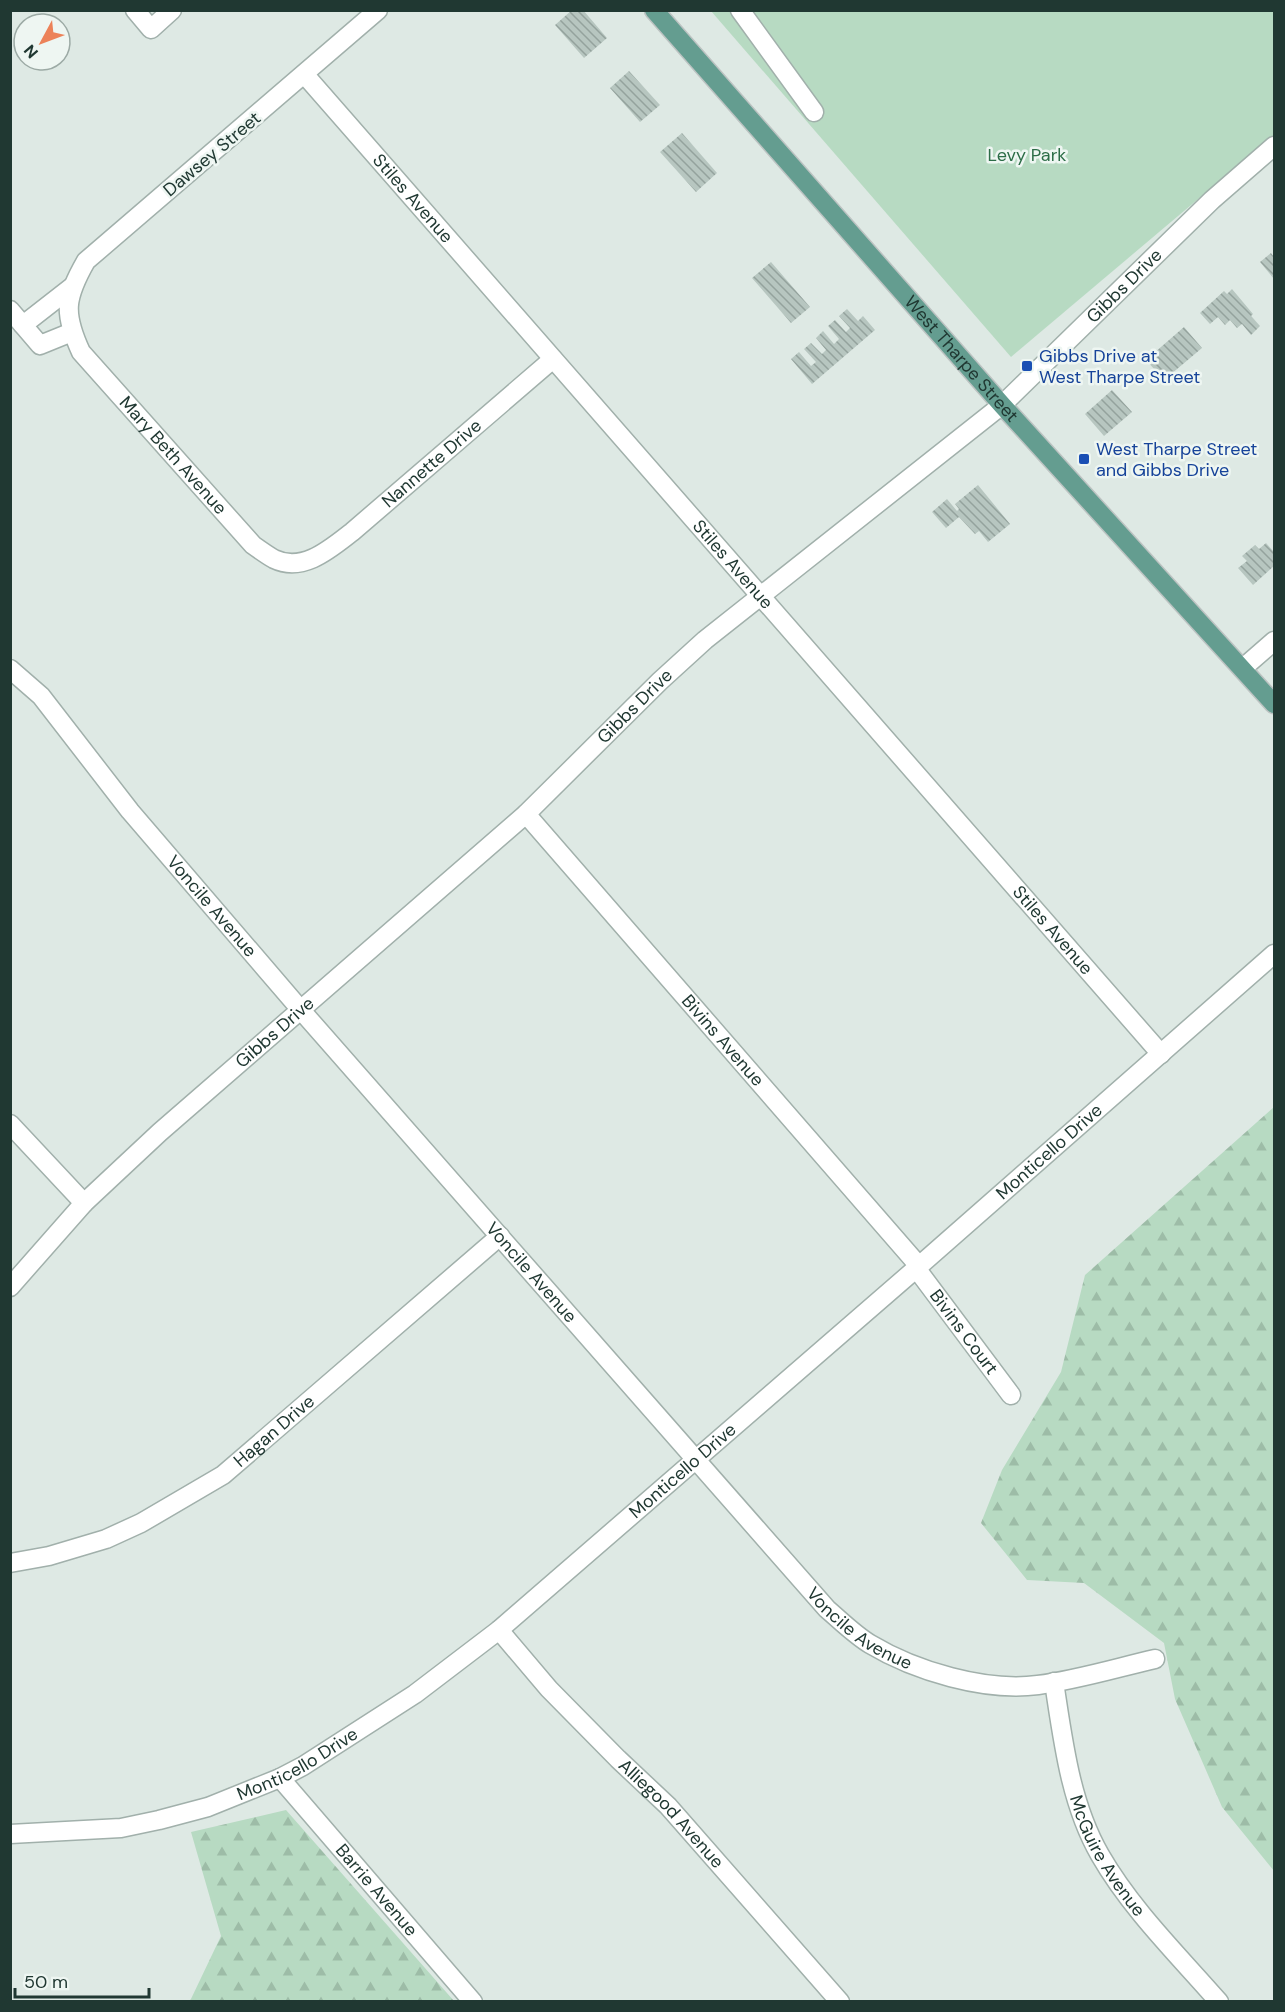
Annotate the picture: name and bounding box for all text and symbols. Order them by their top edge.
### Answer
north arrow [12,12,72,72]
text: N [19,40,43,63]
street label: Dawsey Street [158,106,266,202]
park label: Levy Park [988,143,1066,167]
street label: Stiles Avenue [367,149,459,248]
street label: Gibbs Drive [1081,243,1167,328]
street label: West Tharpe Street [899,290,1024,427]
place label: Gibbs Drive at West Tharpe Street [1039,344,1200,389]
marker: Gibbs Drive at West Tharpe Street [1020,359,1034,373]
street label: Mary Beth Avenue [114,391,232,520]
street label: Nannette Drive [377,414,487,513]
place label: West Tharpe Street and Gibbs Drive [1096,437,1257,482]
marker: West Tharpe Street and Gibbs Drive [1077,452,1091,466]
street label: Stiles Avenue [687,515,778,614]
street label: Gibbs Drive [592,663,678,749]
street label: Voncile Avenue [161,850,262,962]
street label: Stiles Avenue [1007,880,1098,980]
street label: Bivins Avenue [676,989,769,1091]
street label: Gibbs Drive [230,991,319,1073]
street label: Monticello Drive [991,1098,1107,1205]
street label: Voncile Avenue [480,1217,582,1328]
street label: Bivins Court [924,1284,1004,1380]
street label: Hagan Drive [228,1389,320,1473]
street label: Monticello Drive [624,1418,741,1524]
street label: Voncile Avenue [801,1582,916,1675]
street label: Monticello Drive [233,1722,362,1806]
street label: Alliegood Avenue [613,1754,729,1873]
street label: McGuire Avenue [1064,1792,1151,1921]
street label: Barrie Avenue [330,1839,423,1941]
scale bar [15,1961,148,1999]
text: 50 m [24,1970,68,1994]

